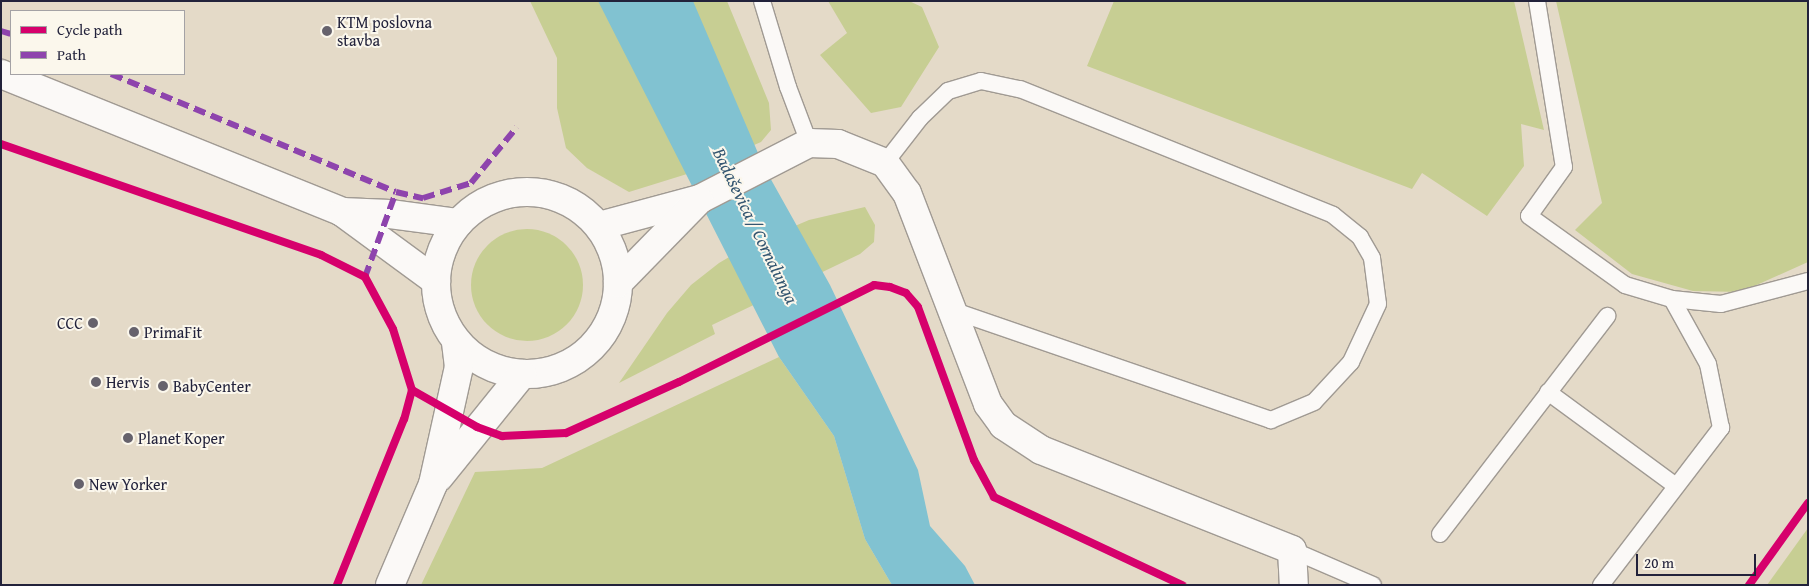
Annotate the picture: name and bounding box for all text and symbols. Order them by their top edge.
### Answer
legend [10,10,185,75]
place label: KTM poslovna stavba [337,12,432,50]
text: Cycle path [57,19,123,40]
marker: KTM poslovna stavba [321,25,333,37]
text: Path [57,44,86,65]
water label: Badaševica / Cornalunga [708,144,802,308]
place label: CCC [57,313,83,333]
marker: CCC [87,317,99,329]
place label: PrimaFit [144,322,202,342]
marker: PrimaFit [128,326,140,338]
place label: Hervis [106,372,150,392]
marker: Hervis [90,376,102,388]
place label: BabyCenter [173,376,251,396]
marker: BabyCenter [157,380,169,392]
place label: Planet Koper [138,428,225,448]
marker: Planet Koper [122,432,134,444]
place label: New Yorker [89,474,167,494]
marker: New Yorker [73,478,85,490]
scale bar [1639,544,1759,576]
text: 20 m [1644,552,1674,573]

